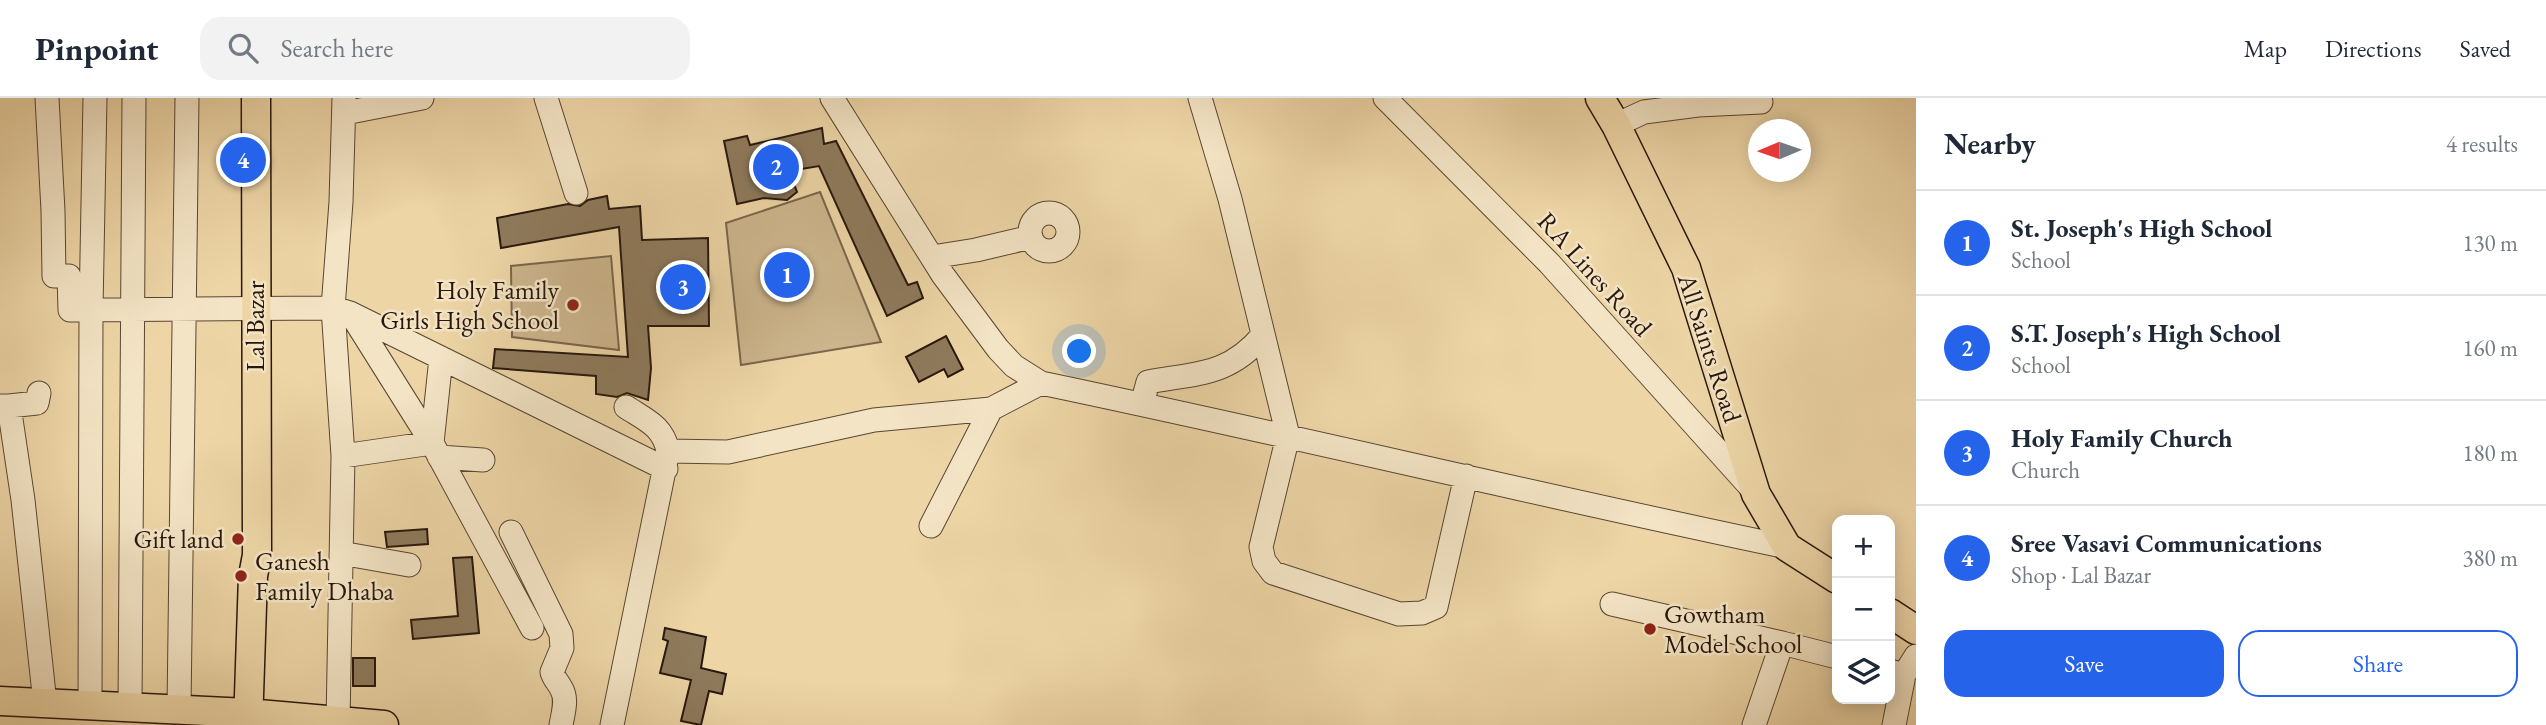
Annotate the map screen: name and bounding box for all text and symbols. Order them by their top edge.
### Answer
search box [200,17,690,80]
text: Pinpoint [35,27,158,70]
icon: search [224,29,262,67]
text: Search here [280,31,393,65]
text: Map [2244,33,2287,64]
text: Directions [2325,33,2422,64]
text: Saved [2460,33,2511,64]
north arrow [1748,119,1811,182]
text: Nearby [1944,124,2036,163]
text: 4 results [2446,129,2518,159]
pin: 4 [220,134,266,186]
pin: 2 [753,141,799,193]
street label: RA Lines Road [1530,205,1660,344]
text: St. Joseph's High School [2011,211,2272,245]
text: 1 [1961,228,1973,258]
text: 130 m [2462,228,2518,258]
text: School [2011,245,2071,275]
pin: 1 [764,249,810,301]
pin: 3 [660,261,706,313]
street label: All Saints Road [1670,268,1750,427]
place label: Holy Family Girls High School [380,273,560,337]
street label: Lal Bazar [238,280,272,371]
marker: Holy Family Girls High School [565,297,581,313]
text: S.T. Joseph's High School [2011,316,2281,350]
text: 2 [1961,333,1973,363]
text: 160 m [2462,333,2518,363]
your location [1062,334,1096,368]
text: School [2011,350,2071,380]
text: Holy Family Church [2011,421,2232,455]
text: 3 [1961,438,1973,468]
text: 180 m [2462,438,2518,468]
text: Church [2011,455,2080,485]
map controls [1832,515,1895,704]
button: + [1832,515,1895,578]
place label: Gift land [134,522,225,556]
text: Sree Vasavi Communications [2011,526,2322,560]
marker: Gift land [230,531,246,547]
text: 4 [1961,543,1973,573]
text: 380 m [2462,543,2518,573]
place label: Ganesh Family Dhaba [255,544,395,608]
text: Shop · Lal Bazar [2011,560,2151,590]
marker: Ganesh Family Dhaba [233,568,249,584]
button: − [1832,578,1895,641]
place label: Gowtham Model School [1664,597,1802,661]
marker: Gowtham Model School [1642,621,1658,637]
button: Save [1944,630,2224,697]
button: Share [2238,630,2518,697]
button: layers [1832,641,1895,704]

